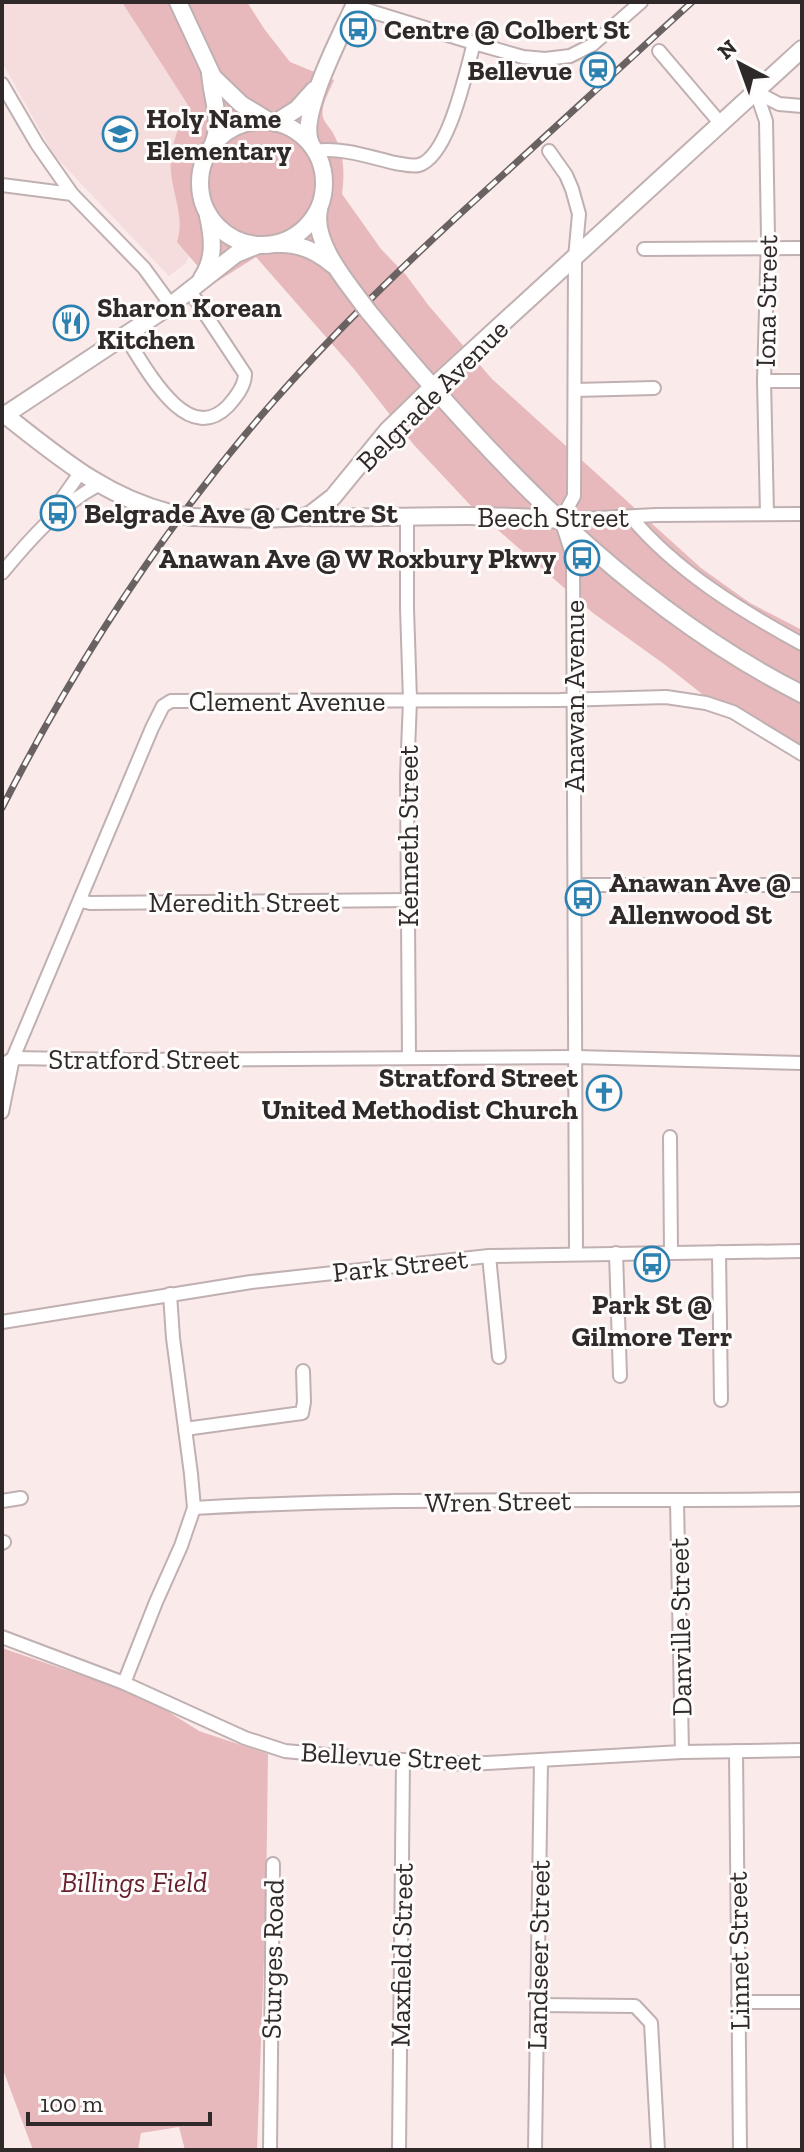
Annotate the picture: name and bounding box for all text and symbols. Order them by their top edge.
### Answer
bus stop icon: Centre @ Colbert St [339,10,377,48]
place label: Centre @ Colbert St [384,13,631,46]
north arrow [700,24,780,104]
text: N [712,33,743,65]
station icon: Bellevue [579,51,617,89]
place label: Bellevue [467,54,572,87]
place label: Holy Name Elementary [146,102,291,167]
school or university icon: Holy Name Elementary [101,115,139,153]
street label: Iona Street [749,234,784,368]
place label: Sharon Korean Kitchen [97,291,282,356]
restaurant icon: Sharon Korean Kitchen [52,304,90,342]
street label: Belgrade Avenue [350,313,515,478]
bus stop icon: Belgrade Ave @ Centre St [39,494,77,532]
place label: Belgrade Ave @ Centre St [84,497,398,530]
street label: Beech Street [477,501,629,534]
bus stop icon: Anawan Ave @ W Roxbury Pkwy [563,539,601,577]
place label: Anawan Ave @ W Roxbury Pkwy [159,542,556,575]
street label: Anawan Avenue [558,600,591,792]
street label: Clement Avenue [189,685,385,718]
street label: Kenneth Street [392,745,425,927]
place label: Anawan Ave @ Allenwood St [609,866,791,931]
bus stop icon: Anawan Ave @ Allenwood St [564,879,602,917]
street label: Meredith Street [148,886,340,919]
street label: Stratford Street [48,1043,240,1076]
place label: Stratford Street United Methodist Church [262,1061,579,1126]
church icon: Stratford Street United Methodist Church [585,1074,623,1112]
street label: Park Street [331,1242,470,1289]
bus stop icon: Park St @ Gilmore Terr [633,1245,671,1283]
place label: Park St @ Gilmore Terr [572,1288,732,1353]
street label: Wren Street [425,1484,572,1519]
street label: Danville Street [662,1537,699,1717]
street label: Bellevue Street [300,1735,483,1778]
street label: Landseer Street [520,1859,557,2050]
street label: Maxfield Street [383,1862,420,2047]
park label: Billings Field [61,1866,207,1899]
street label: Linnet Street [721,1871,756,2031]
street label: Sturges Road [255,1879,290,2039]
scale bar [28,2076,210,2126]
text: 100 m [40,2089,103,2118]

